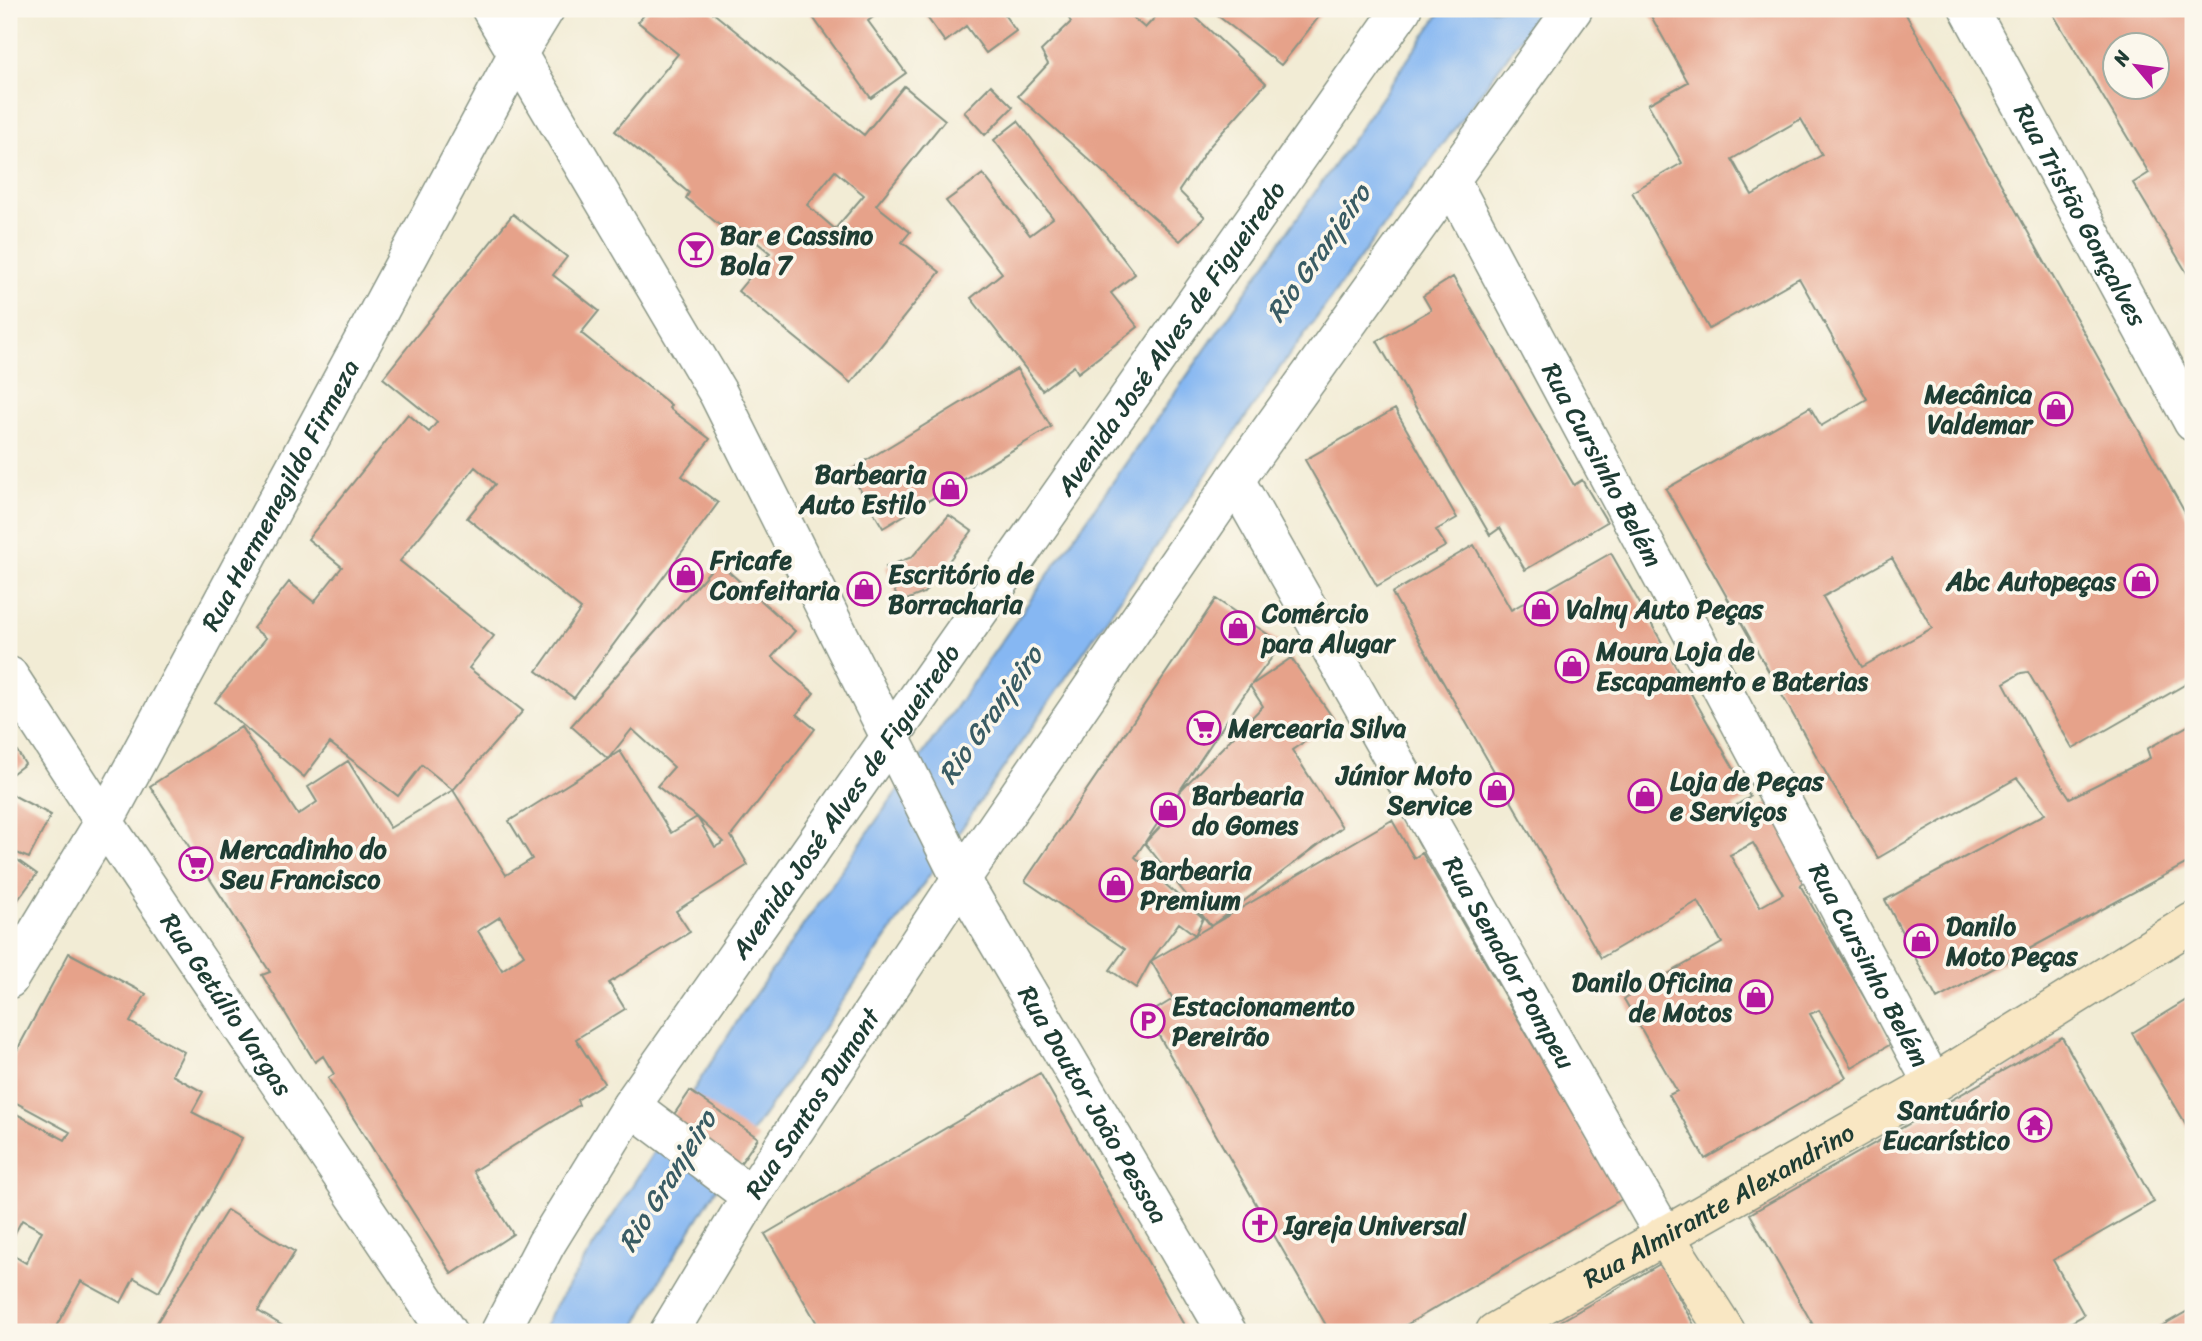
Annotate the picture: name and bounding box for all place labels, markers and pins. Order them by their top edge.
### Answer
place label: Bar e Cassino Bola 7 [720,212,874,288]
bar icon: Bar e Cassino Bola 7 [677,231,715,269]
place label: Mecânica Valdemar [1923,371,2034,447]
shop icon: Mecânica Valdemar [2037,390,2075,428]
place label: Barbearia Auto Estilo [798,451,927,527]
shop icon: Barbearia Auto Estilo [931,470,969,508]
place label: Fricafe Confeitaria [709,537,841,613]
place label: Escritório de Borracharia [888,551,1035,627]
shop icon: Fricafe Confeitaria [667,556,705,594]
place label: Abc Autopeças [1945,558,2117,604]
shop icon: Abc Autopeças [2122,562,2160,600]
shop icon: Escritório de Borracharia [845,570,883,608]
place label: Valny Auto Peças [1566,586,1764,632]
place label: Comércio para Alugar [1260,590,1397,666]
shop icon: Valny Auto Peças [1522,590,1560,628]
shop icon: Comércio para Alugar [1219,609,1257,647]
place label: Moura Loja de Escapamento e Baterias [1595,628,1869,704]
shop icon: Moura Loja de Escapamento e Baterias [1553,647,1591,685]
place label: Mercearia Silva [1227,705,1406,751]
supermarket icon: Mercearia Silva [1185,709,1223,747]
place label: Júnior Moto Service [1334,752,1473,828]
place label: Loja de Peças e Serviços [1669,758,1825,834]
shop icon: Júnior Moto Service [1478,771,1516,809]
place label: Barbearia do Gomes [1192,772,1304,848]
shop icon: Loja de Peças e Serviços [1626,777,1664,815]
shop icon: Barbearia do Gomes [1149,791,1187,829]
place label: Mercadinho do Seu Francisco [219,826,387,902]
supermarket icon: Mercadinho do Seu Francisco [177,845,215,883]
place label: Barbearia Premium [1140,847,1252,923]
shop icon: Barbearia Premium [1097,866,1135,904]
place label: Danilo Moto Peças [1945,903,2079,979]
shop icon: Danilo Moto Peças [1902,922,1940,960]
place label: Danilo Oficina de Motos [1572,959,1733,1035]
shop icon: Danilo Oficina de Motos [1737,978,1775,1016]
place label: Estacionamento Pereirão [1172,983,1355,1059]
parking icon: Estacionamento Pereirão [1129,1002,1167,1040]
place label: Santuário Eucarístico [1882,1087,2011,1163]
temple icon: Santuário Eucarístico [2016,1106,2054,1144]
place label: Igreja Universal [1282,1202,1467,1248]
church icon: Igreja Universal [1241,1206,1279,1244]

